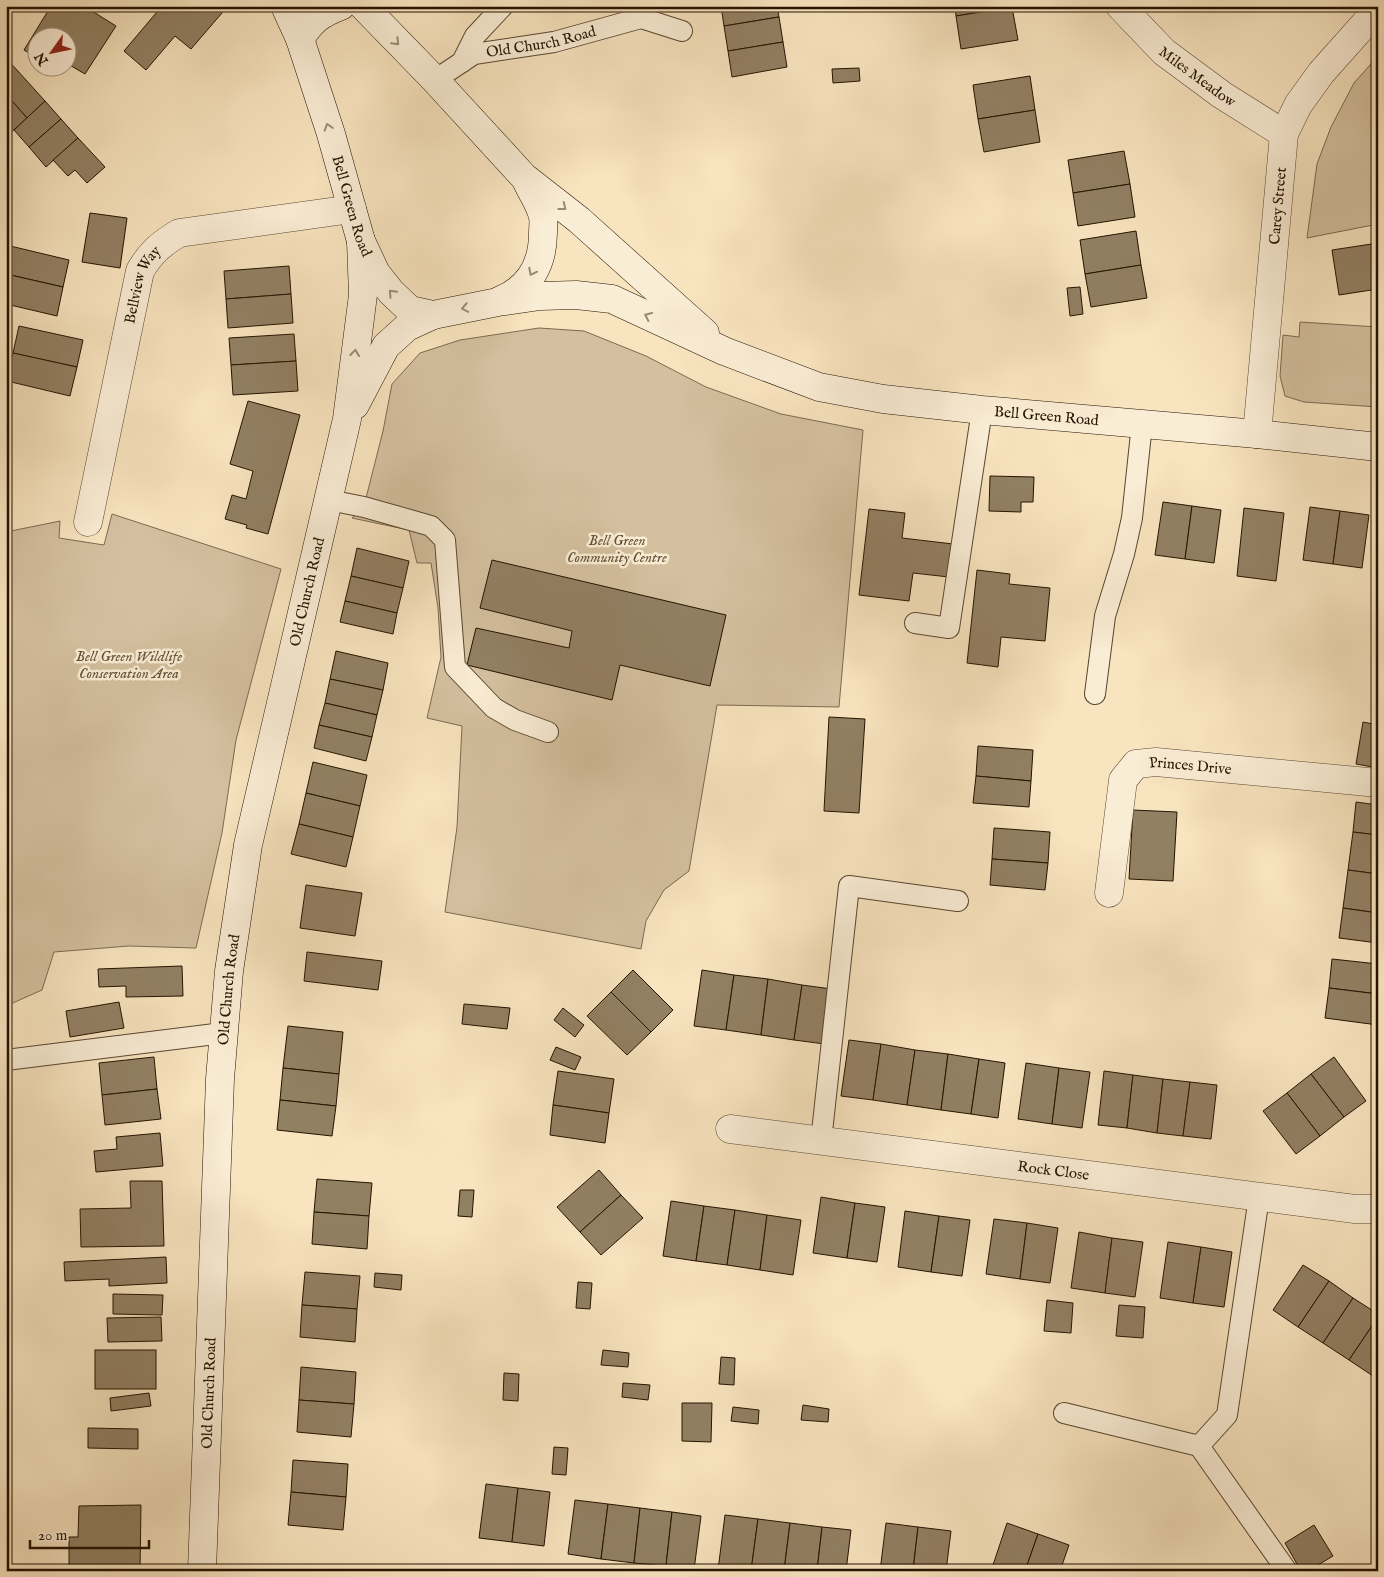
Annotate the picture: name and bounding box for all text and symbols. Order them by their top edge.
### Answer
street label: Old Church Road [485,21,599,62]
north arrow [28,28,78,78]
one-way arrow [390,36,399,45]
street label: Miles Meadow [1155,42,1240,111]
text: N [31,49,53,69]
one-way arrow [324,123,334,131]
street label: Bell Green Road [328,153,377,260]
street label: Carey Street [1265,166,1290,245]
one-way arrow [557,202,566,210]
street label: Bellview Way [120,241,165,325]
one-way arrow [528,267,538,276]
one-way arrow [389,289,398,298]
one-way arrow [461,303,470,313]
one-way arrow [644,312,653,322]
one-way arrow [350,349,360,358]
street label: Bell Green Road [993,402,1100,430]
park label: Bell Green Community Centre [567,531,667,567]
street label: Old Church Road [285,535,329,648]
park label: Bell Green Wildlife Conservation Area [76,647,182,683]
street label: Princes Drive [1148,752,1233,779]
street label: Old Church Road [213,932,244,1046]
street label: Rock Close [1016,1156,1091,1184]
street label: Old Church Road [197,1336,220,1449]
scale bar [30,1517,149,1549]
text: 20 m [38,1526,68,1545]

